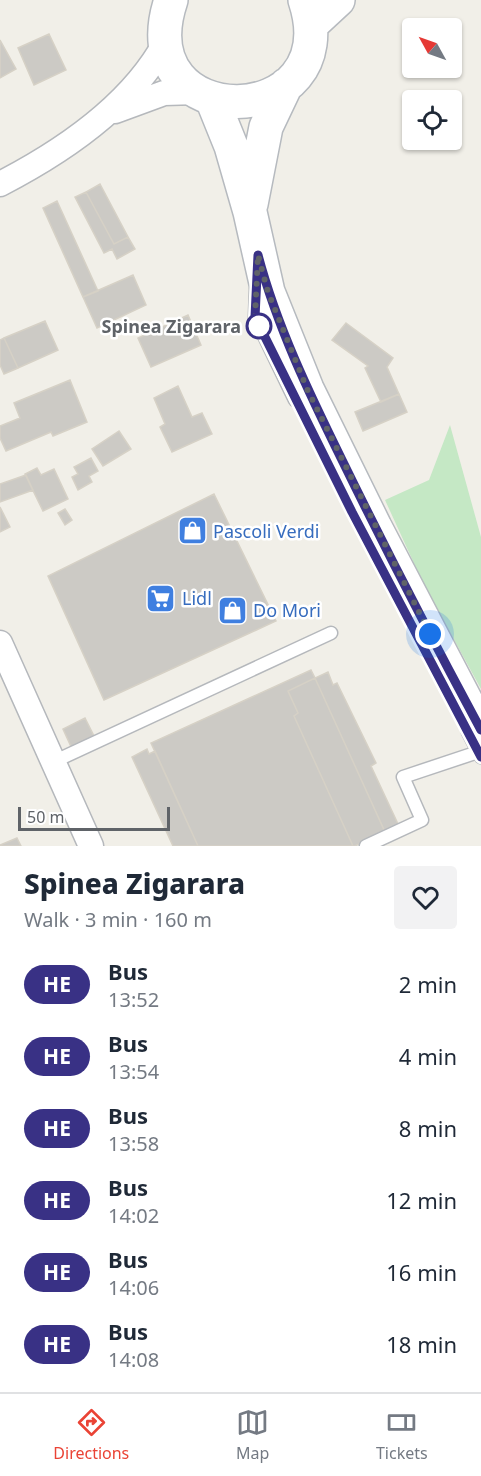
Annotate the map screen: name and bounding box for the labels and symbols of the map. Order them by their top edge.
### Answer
north arrow [402,18,462,78]
marker: Spinea Zigarara [246,313,272,339]
place label: Spinea Zigarara [102,314,241,338]
shop icon: Pascoli Verdi [176,515,208,547]
place label: Pascoli Verdi [213,519,320,543]
supermarket icon: Lidl [145,582,177,614]
place label: Lidl [182,586,212,610]
shop icon: Do Mori [216,594,248,626]
place label: Do Mori [253,598,321,622]
your location [415,619,445,649]
scale bar [18,804,170,832]

